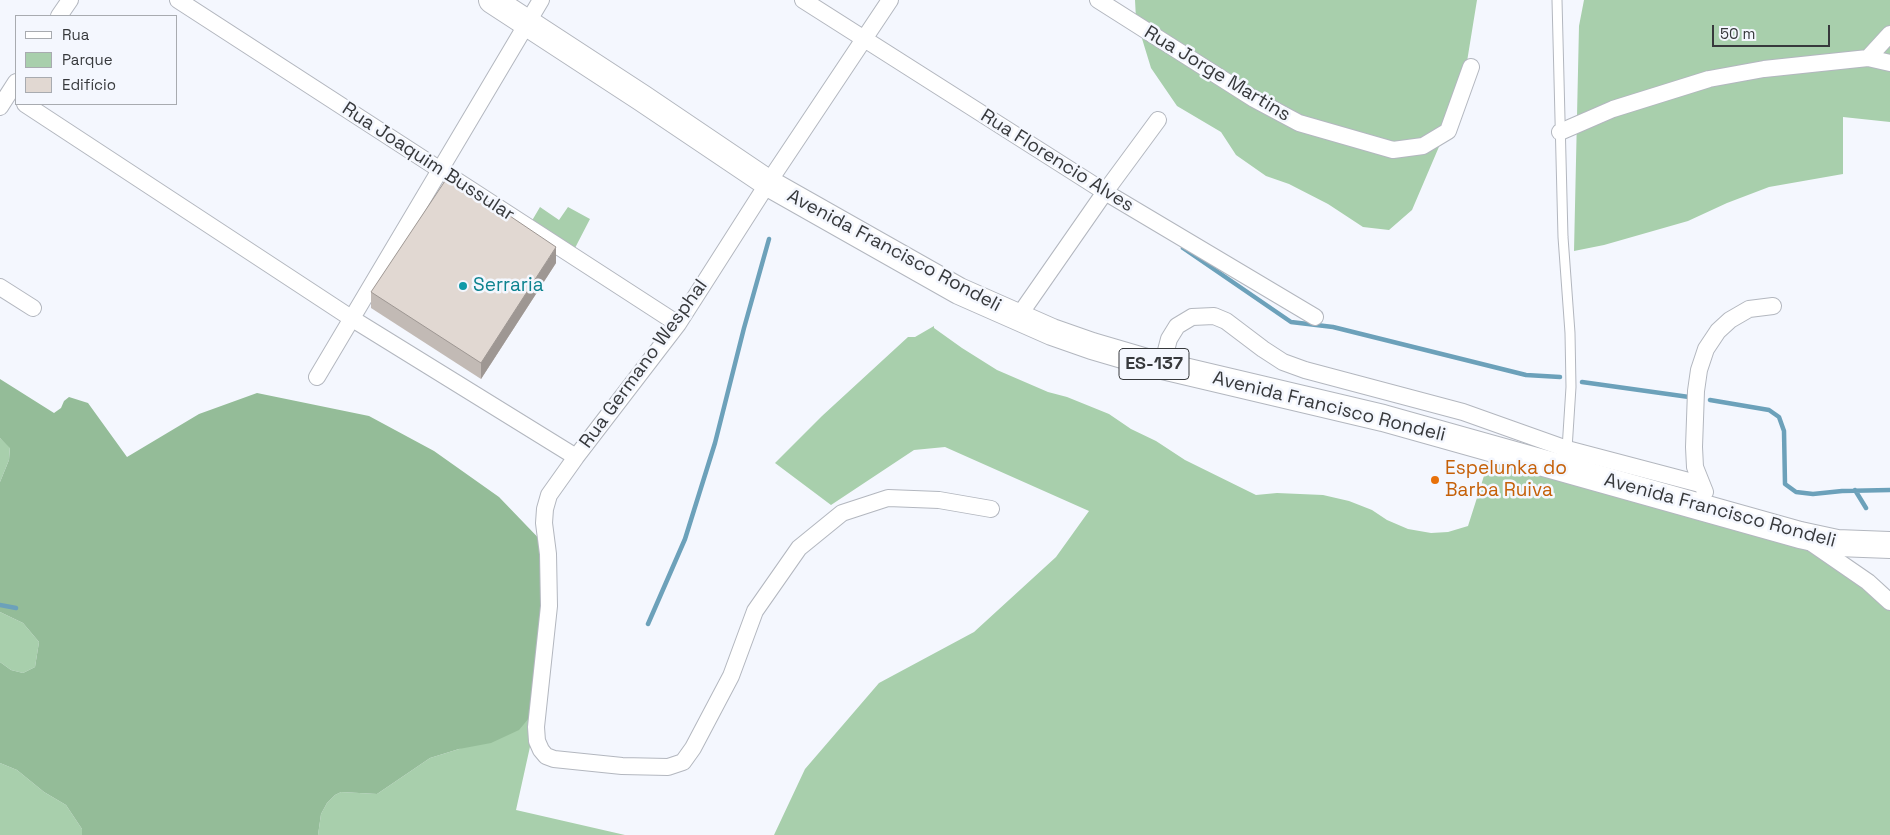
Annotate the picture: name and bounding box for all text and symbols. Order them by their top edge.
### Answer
legend [15,15,178,105]
scale bar [1715,15,1832,47]
street label: Rua Jorge Martins [1140,21,1294,127]
text: 50 m [1720,24,1755,43]
text: Rua [62,25,89,44]
text: Parque [62,50,113,69]
text: Edifício [62,75,116,94]
street label: Rua Joaquim Bussular [338,98,518,226]
street label: Rua Florencio Alves [976,105,1138,217]
street label: Avenida Francisco Rondeli [783,185,1005,317]
place label: Serraria [473,275,544,297]
street label: Rua Germano Wesphal [575,275,713,453]
marker: Serraria [457,280,469,292]
road number: ES-137 [1119,348,1189,379]
street label: Avenida Francisco Rondeli [1210,367,1448,447]
place label: Espelunka do Barba Ruiva [1445,458,1567,502]
street label: Avenida Francisco Rondeli [1602,469,1838,553]
marker: Espelunka do Barba Ruiva [1429,474,1441,486]

